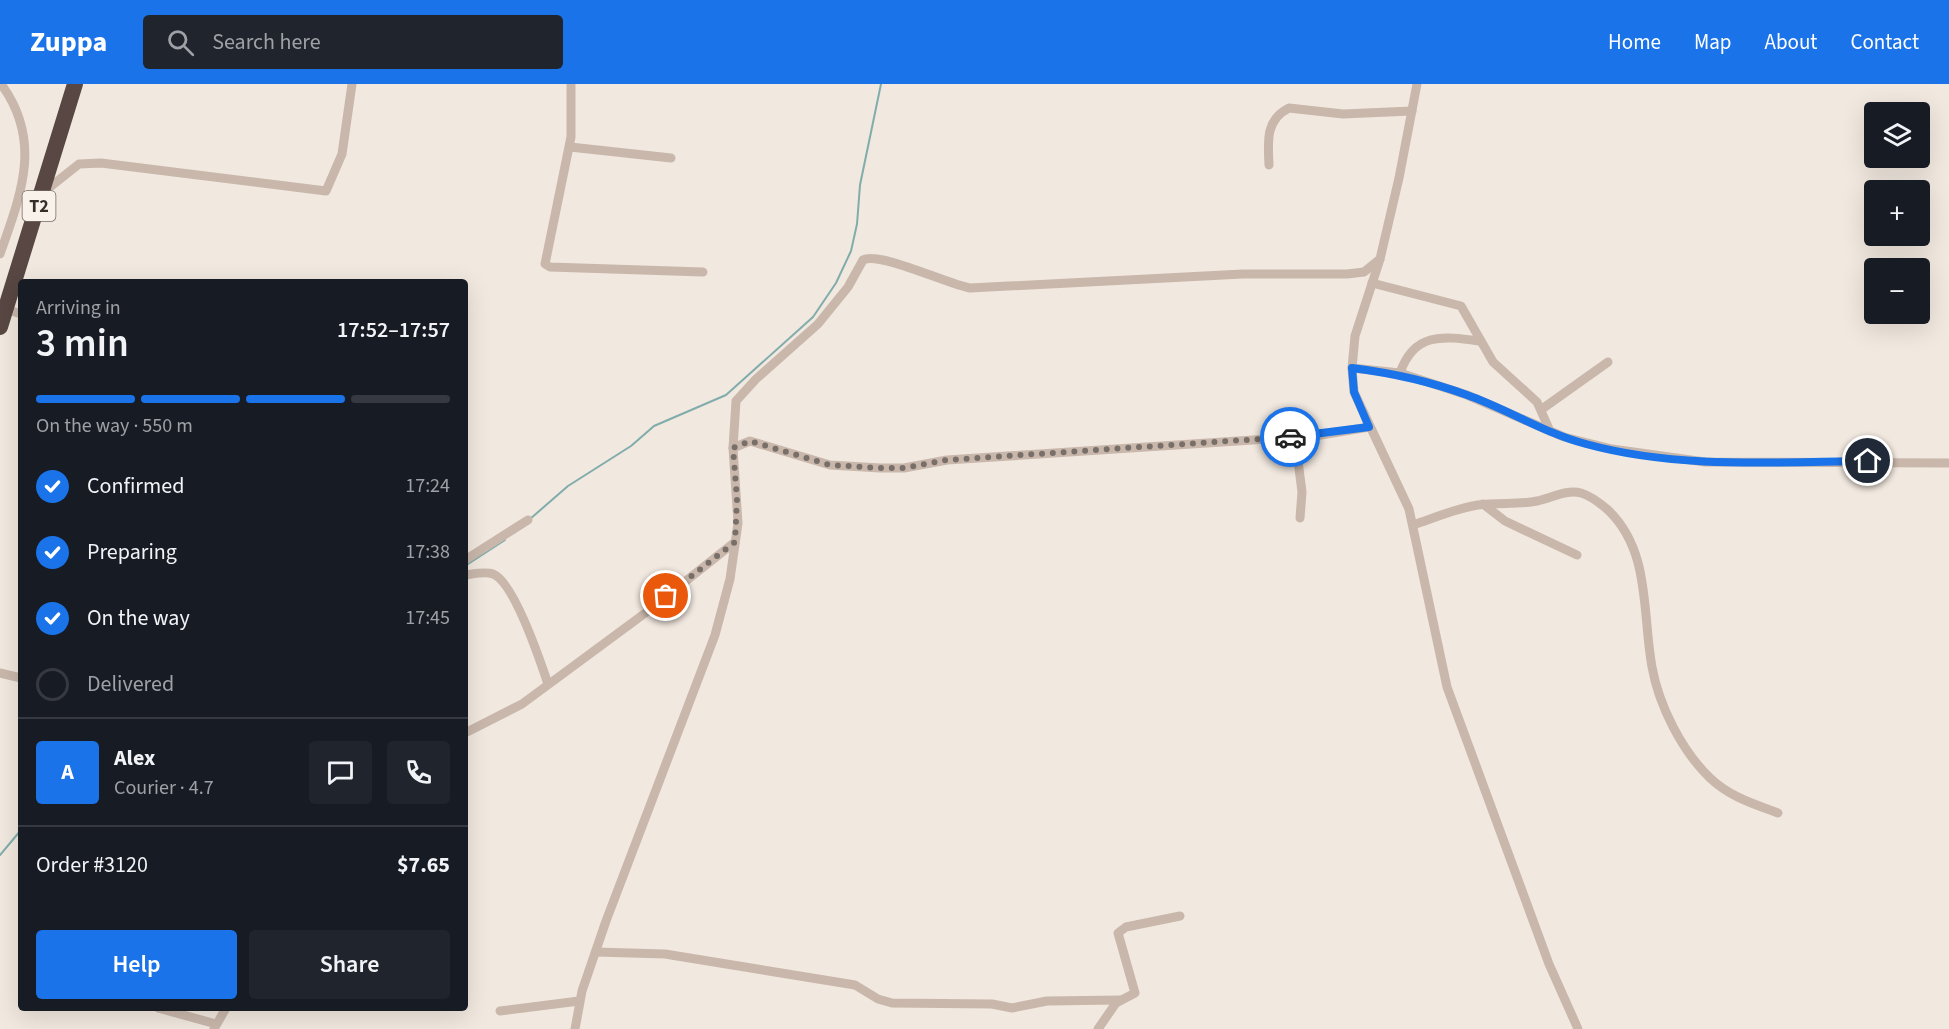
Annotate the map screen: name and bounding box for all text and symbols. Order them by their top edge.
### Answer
search box [143,15,563,69]
text: Zuppa [30,22,107,62]
icon: search [164,26,197,59]
text: Search here [212,26,321,58]
text: Home [1608,27,1661,57]
text: Map [1694,27,1732,57]
text: About [1765,27,1817,57]
text: Contact [1850,27,1919,57]
map controls [1864,102,1930,324]
button: layers [1864,102,1930,168]
button: + [1864,180,1930,246]
road number: T2 [22,191,56,221]
button: − [1864,258,1930,324]
text: Arriving in [36,294,121,322]
text: 17:52–17:57 [337,314,450,346]
text: 3 min [36,316,129,372]
courier [1260,407,1320,467]
text: On the way · 550 m [36,412,193,440]
icon: car [1274,421,1307,454]
pin [1842,435,1893,486]
icon: home [1851,444,1884,477]
icon: check [36,470,69,503]
text: Confirmed [87,470,184,502]
text: 17:24 [405,472,450,500]
icon: check [36,536,69,569]
text: Preparing [87,536,177,568]
text: 17:38 [405,538,450,566]
pin [640,570,691,621]
icon: bag [649,579,682,612]
icon: check [36,602,69,635]
text: On the way [87,602,190,634]
text: 17:45 [405,604,450,632]
text: Delivered [87,668,174,700]
button: chat [309,741,372,804]
button: phone [387,741,450,804]
text: Alex [114,742,155,774]
text: A [61,756,74,788]
text: Courier · 4.7 [114,774,214,802]
text: Order #3120 [36,849,148,881]
text: $7.65 [397,849,450,881]
button: Help [36,930,237,999]
button: Share [249,930,450,999]

